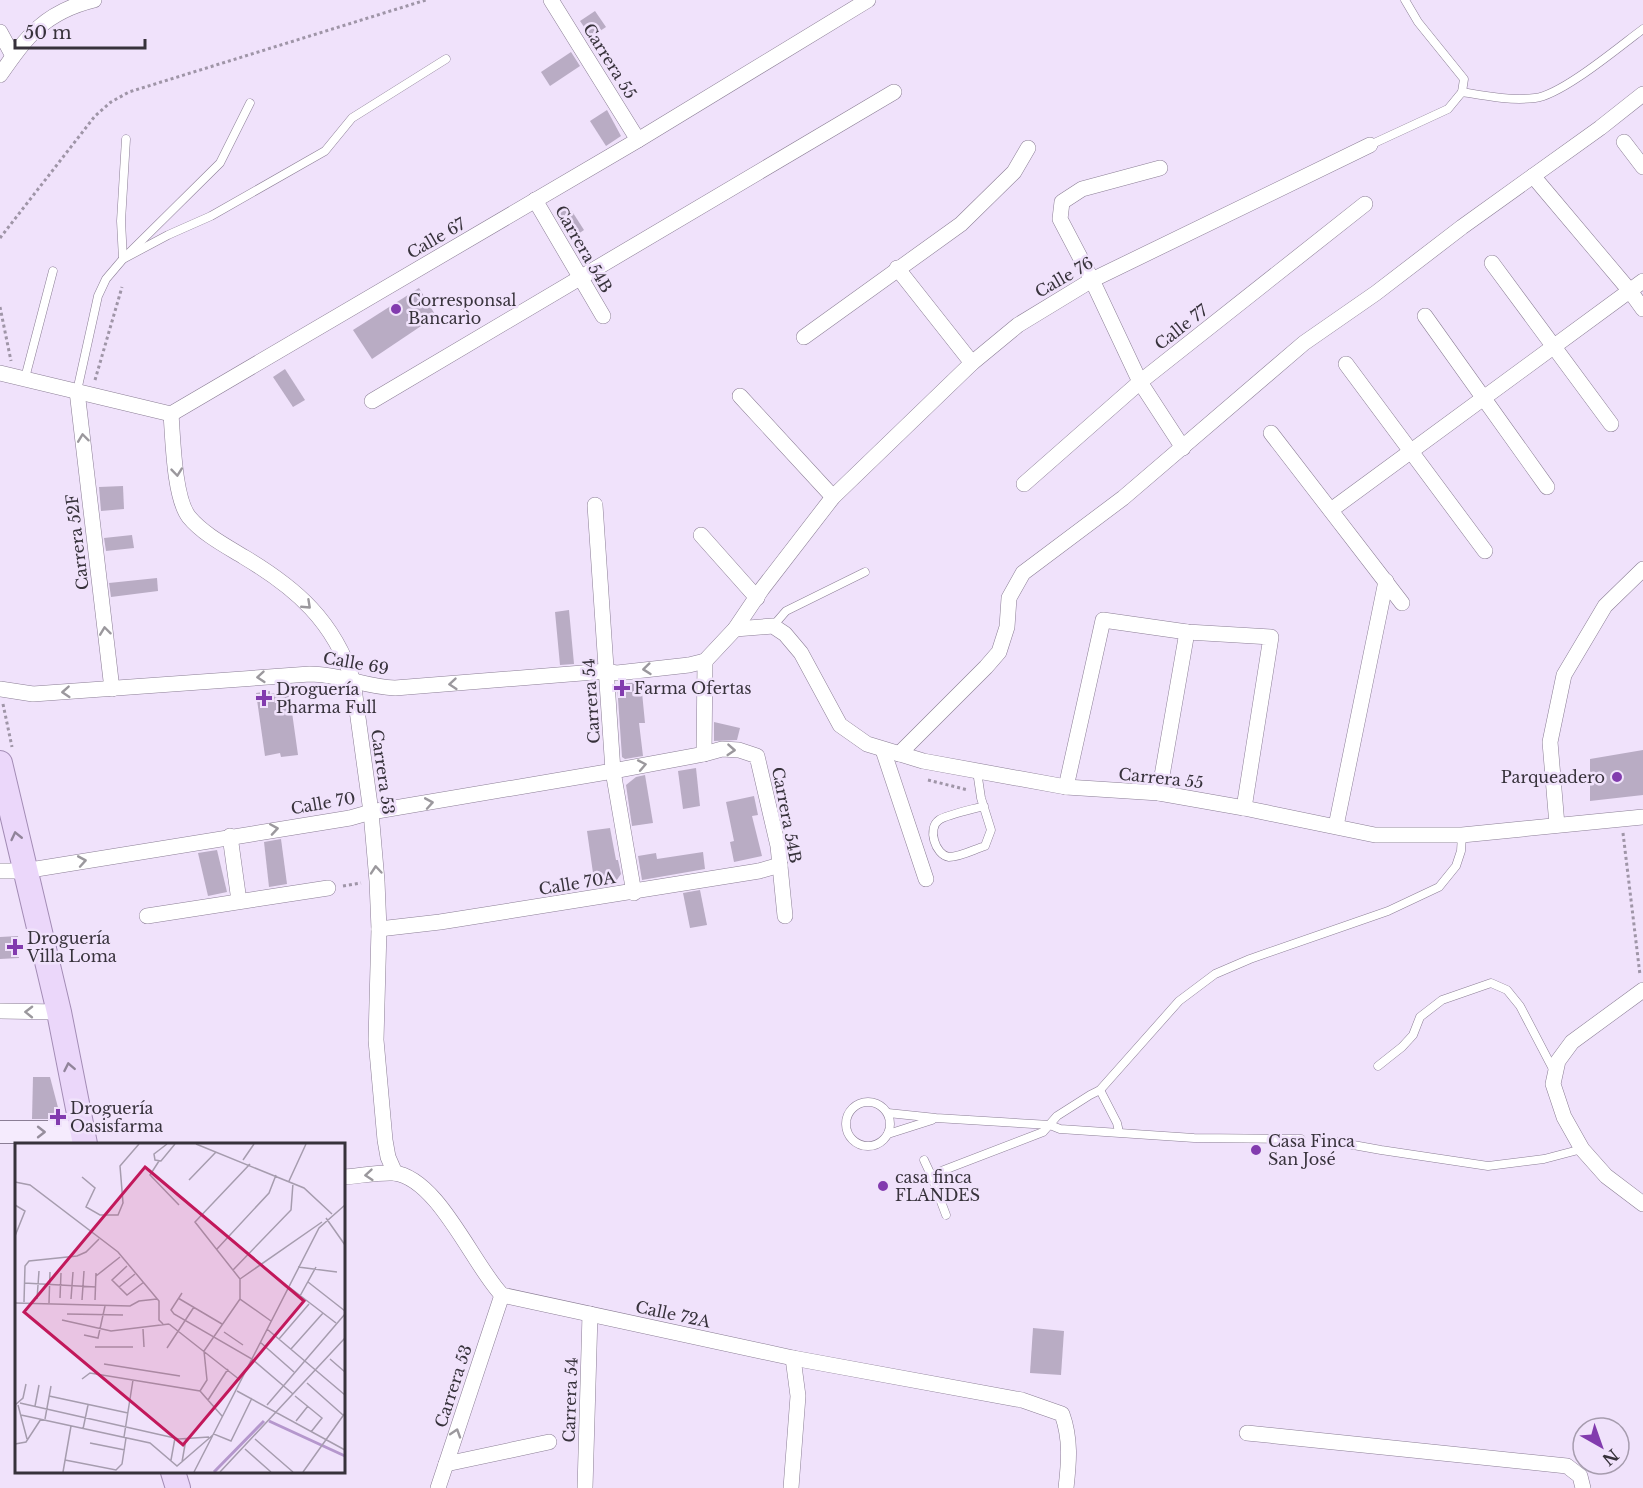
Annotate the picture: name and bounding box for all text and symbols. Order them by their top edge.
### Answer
scale bar [15,12,146,50]
street label: Carrera 55 [579,20,641,102]
text: 50 m [24,22,72,44]
street label: Carrera 54B [551,202,617,296]
street label: Calle 67 [403,213,470,263]
street label: Calle 76 [1031,252,1097,302]
place label: Corresponsal Bancarìo [408,290,517,328]
street label: Calle 77 [1150,299,1212,354]
marker: Corresponsal Bancarìo [389,302,403,316]
one-way arrow [77,433,89,442]
one-way arrow [170,468,183,477]
street label: Carrera 52F [61,493,93,591]
one-way arrow [301,598,311,609]
one-way arrow [100,627,112,636]
street label: Calle 69 [322,647,390,679]
street label: Carrera 54 [578,658,604,744]
one-way arrow [643,663,652,675]
one-way arrow [256,671,265,684]
one-way arrow [449,677,458,690]
place label: Farma Ofertas [634,678,752,698]
place label: Droguería Pharma Full [276,679,377,717]
marker: Farma Ofertas [615,681,629,695]
one-way arrow [62,686,71,699]
marker: Droguería Pharma Full [257,691,271,705]
street label: Carrera 53 [367,728,399,816]
one-way arrow [726,743,735,756]
one-way arrow [636,759,646,772]
street label: Carrera 55 [1118,764,1204,792]
street label: Carrera 54B [768,765,806,865]
place label: Parqueadero [1501,767,1605,787]
marker: Parqueadero [1610,770,1624,784]
street label: Calle 70 [289,787,357,819]
one-way arrow [424,797,434,809]
one-way arrow [269,824,279,836]
one-way arrow [10,831,23,841]
one-way arrow [77,856,86,868]
one-way arrow [370,866,383,875]
street label: Calle 70A [537,867,617,899]
place label: Droguería Villa Loma [26,928,117,966]
marker: Droguería Villa Loma [8,940,22,954]
one-way arrow [25,1006,34,1018]
one-way arrow [63,1062,76,1072]
place label: Droguería Oasisfarma [70,1098,163,1136]
marker: Droguería Oasisfarma [51,1110,65,1124]
one-way arrow [36,1126,45,1138]
place label: Casa Finca San José [1268,1131,1355,1169]
inset map [15,1143,345,1473]
marker: Casa Finca San José [1249,1143,1263,1157]
place label: casa finca FLANDES [895,1167,980,1205]
one-way arrow [365,1169,374,1182]
marker: casa finca FLANDES [876,1179,890,1193]
street label: Calle 72A [634,1296,713,1332]
street label: Carrera 53 [430,1342,476,1430]
street label: Carrera 54 [559,1357,581,1443]
north arrow [1571,1416,1631,1476]
one-way arrow [449,1428,462,1439]
text: N [1598,1445,1623,1470]

